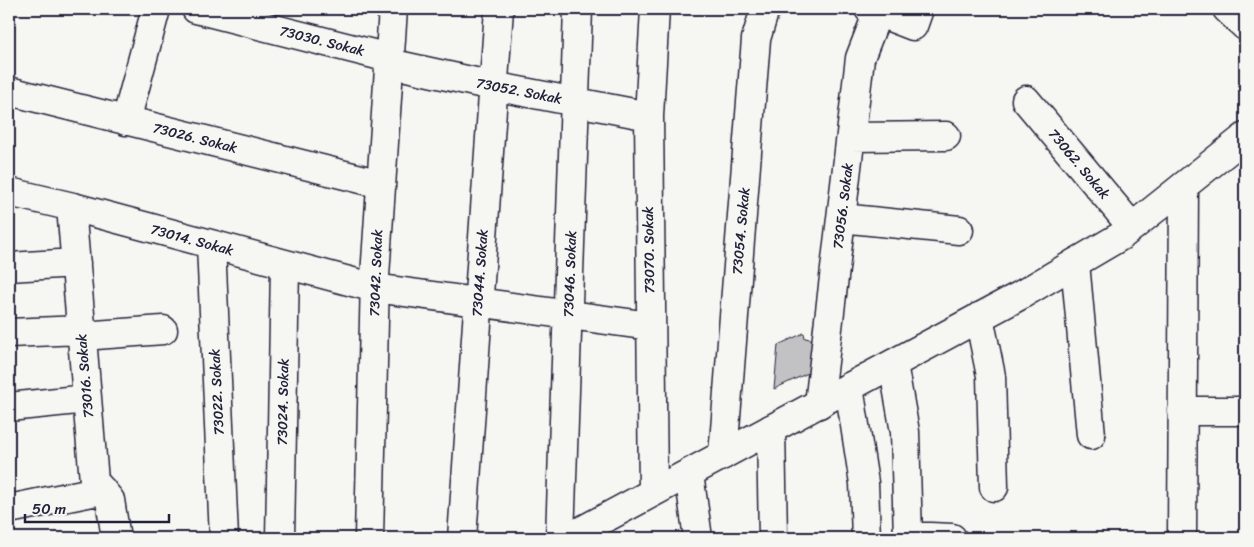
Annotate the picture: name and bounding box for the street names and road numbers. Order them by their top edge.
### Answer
street label: 73030. Sokak [277,18,368,64]
street label: 73052. Sokak [474,70,565,112]
street label: 73026. Sokak [150,115,240,161]
street label: 73062. Sokak [1042,123,1117,205]
street label: 73056. Sokak [825,161,861,251]
street label: 73054. Sokak [725,186,757,276]
street label: 73070. Sokak [636,206,662,294]
street label: 73014. Sokak [148,217,237,263]
street label: 73044. Sokak [464,228,496,318]
street label: 73042. Sokak [362,229,390,317]
street label: 73046. Sokak [556,230,584,318]
street label: 73016. Sokak [69,332,101,419]
street label: 73022. Sokak [202,348,232,436]
street label: 73024. Sokak [270,358,296,446]

